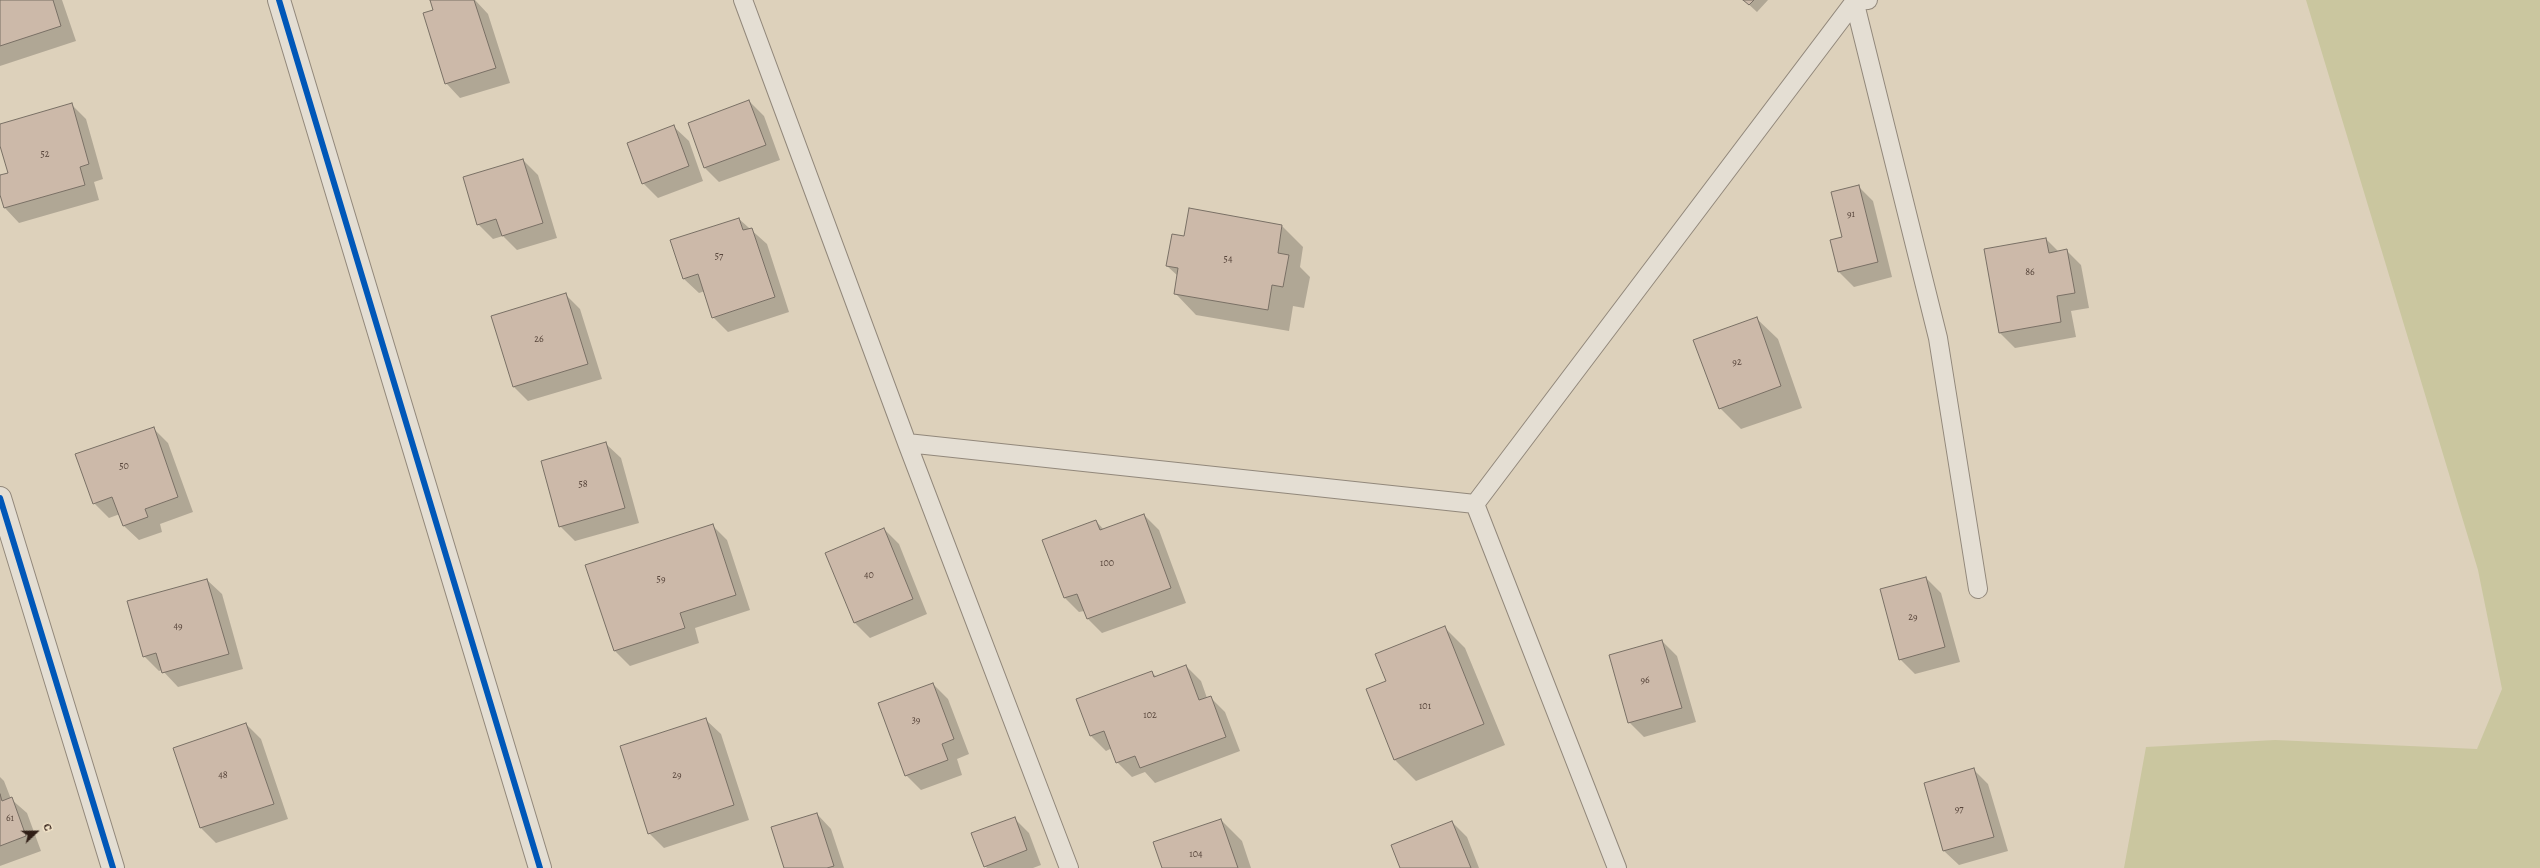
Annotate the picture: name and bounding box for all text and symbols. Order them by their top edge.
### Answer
house number: 52 [40,149,50,161]
house number: 91 [1847,209,1855,221]
house number: 57 [715,251,723,263]
house number: 54 [1224,254,1232,266]
house number: 86 [2025,267,2035,279]
house number: 26 [534,334,544,346]
house number: 92 [1732,357,1742,369]
house number: 50 [119,461,129,473]
house number: 58 [578,479,588,491]
house number: 100 [1100,558,1114,570]
house number: 40 [864,570,874,582]
house number: 59 [657,574,665,586]
house number: 29 [1908,612,1918,624]
house number: 49 [173,621,183,633]
house number: 96 [1640,675,1650,687]
house number: 101 [1419,701,1431,713]
house number: 102 [1143,710,1157,722]
house number: 39 [912,715,920,727]
house number: 48 [218,770,228,782]
house number: 29 [672,770,682,782]
house number: 97 [1955,804,1963,816]
north arrow [16,812,56,852]
house number: 61 [6,813,14,825]
text: С [39,821,56,833]
house number: 104 [1189,849,1203,861]

